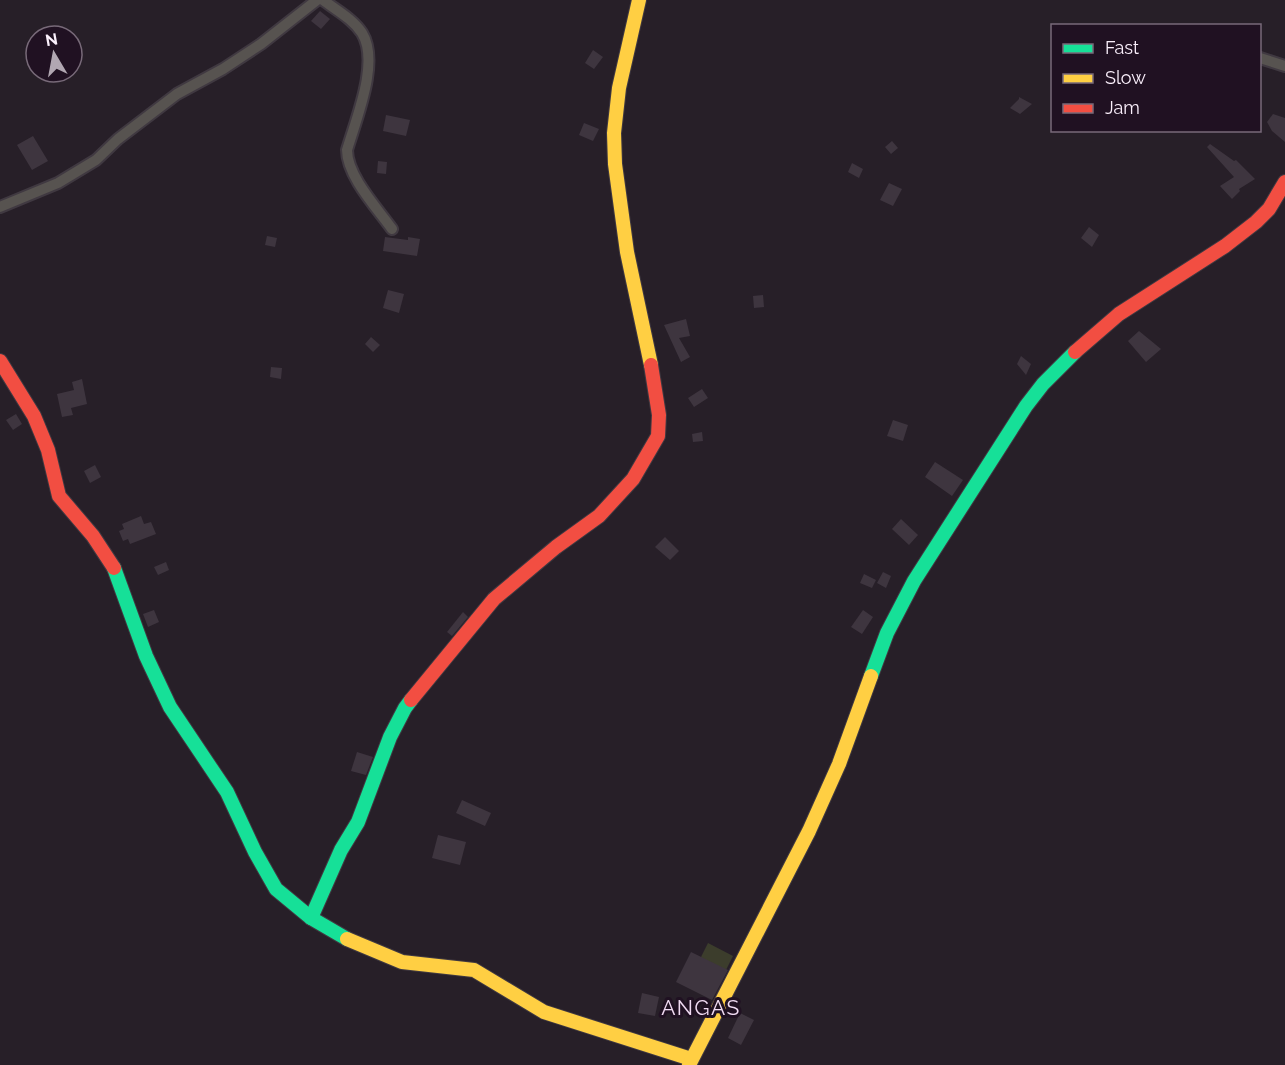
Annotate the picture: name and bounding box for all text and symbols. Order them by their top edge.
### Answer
north arrow [24,24,84,84]
legend [1051,24,1261,132]
text: N [44,29,59,50]
text: Fast [1105,37,1139,58]
text: Slow [1105,67,1146,88]
text: Jam [1105,97,1140,118]
district label: ANGAS [661,995,741,1020]

